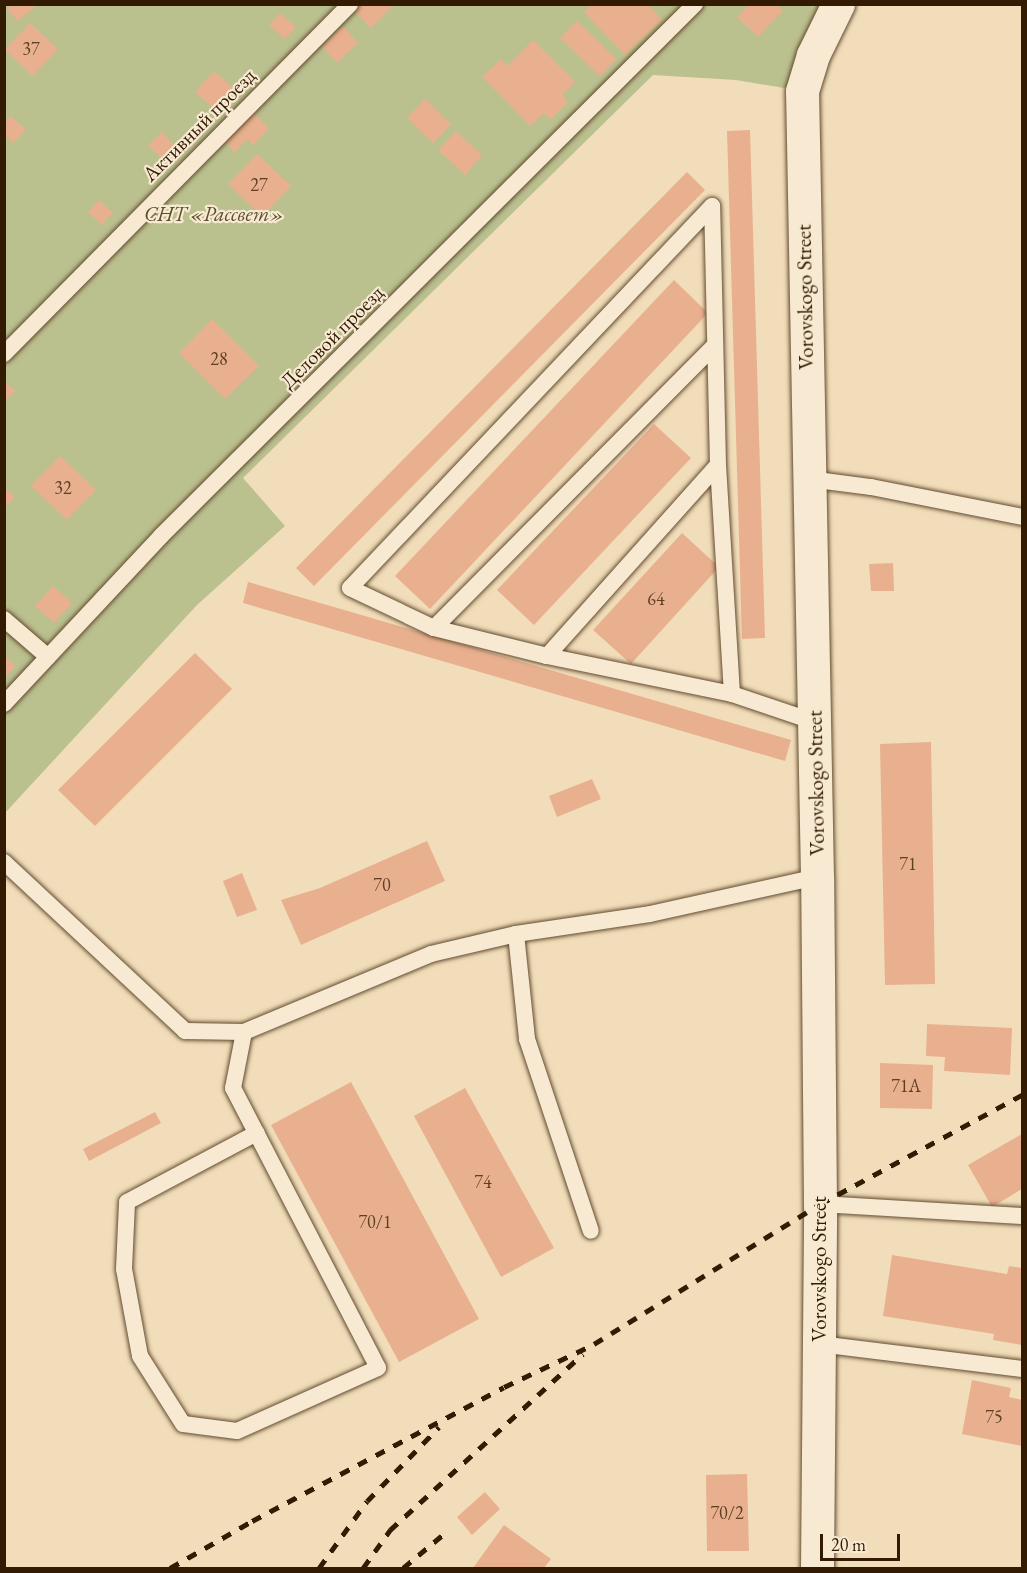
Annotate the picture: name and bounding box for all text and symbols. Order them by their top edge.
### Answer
house number: 37 [22,38,40,60]
street label: Активный проезд [137,63,261,187]
house number: 27 [250,174,268,196]
park label: СНТ «Рассвет» [144,201,284,227]
street label: Vorovskogo Street [791,224,819,370]
street label: Деловой проезд [275,280,389,394]
house number: 28 [210,348,228,370]
house number: 32 [54,477,72,499]
house number: 64 [647,588,665,610]
street label: Vorovskogo Street [802,710,830,856]
house number: 71 [899,853,917,875]
house number: 70 [373,874,391,896]
house number: 71А [891,1075,921,1097]
house number: 74 [474,1171,492,1193]
street label: Vorovskogo Street [806,1196,832,1342]
house number: 70/1 [358,1211,392,1233]
house number: 75 [985,1406,1003,1428]
house number: 70/2 [710,1502,744,1524]
scale bar [823,1522,902,1560]
text: 20 m [831,1533,866,1556]

